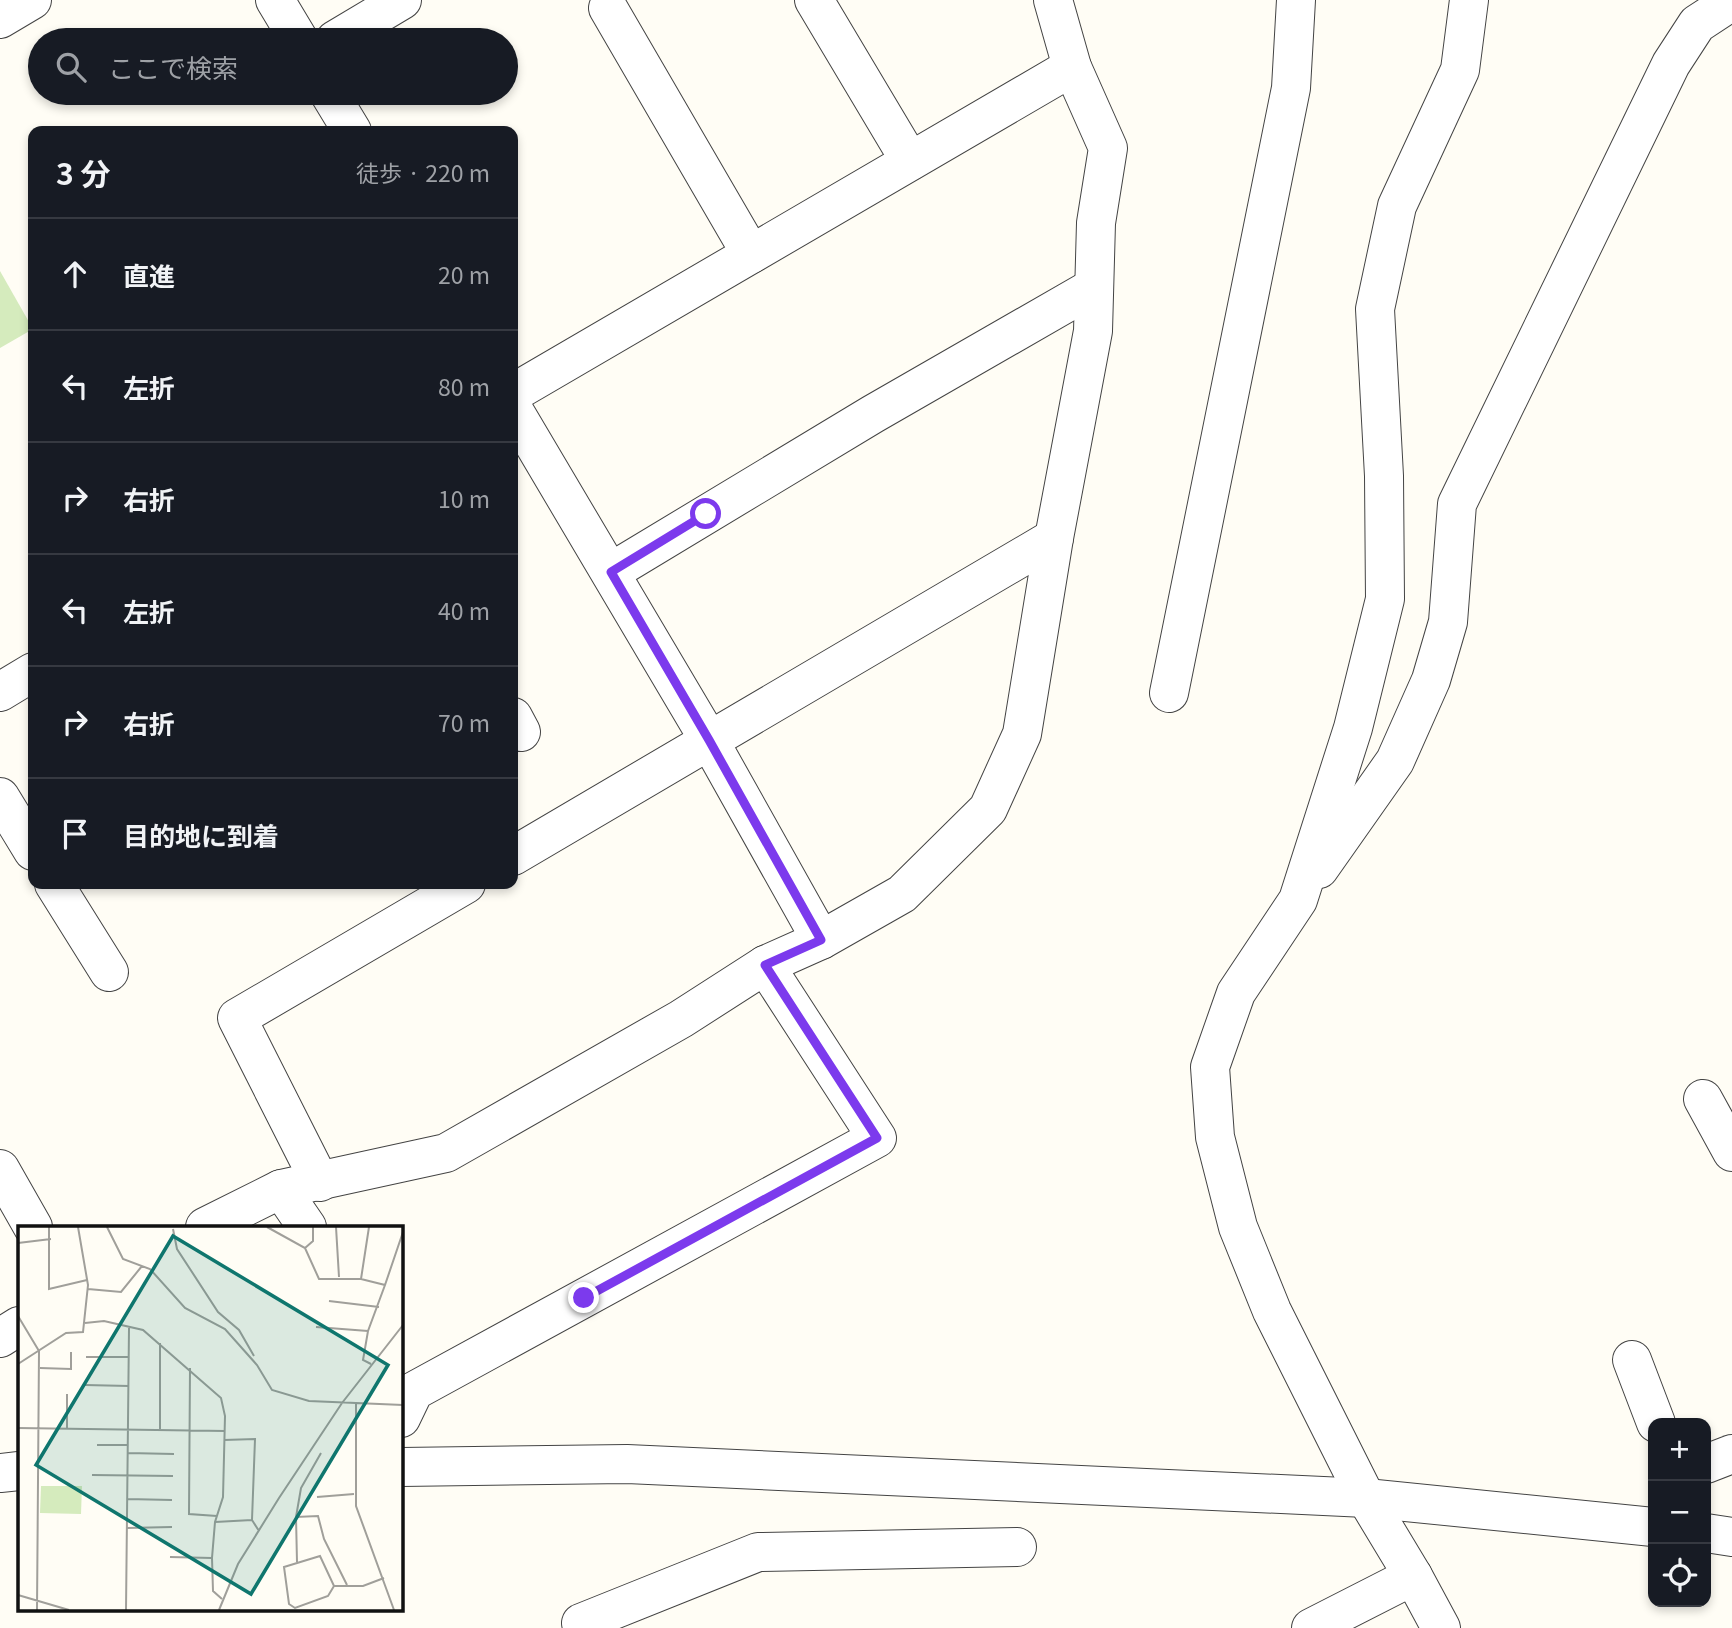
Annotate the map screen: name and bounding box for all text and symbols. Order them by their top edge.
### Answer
search box [28,28,518,105]
icon: search [52,48,90,86]
text: ここで検索 [108,48,238,85]
text: 3 分 [56,150,111,194]
text: 徒歩 · 220 m [356,155,490,189]
icon: ahead [56,255,94,293]
text: 直進 [123,256,175,293]
text: 20 m [438,257,490,291]
icon: left [56,367,94,405]
text: 左折 [123,368,175,405]
text: 80 m [438,369,490,403]
icon: right [56,479,94,517]
text: 右折 [123,480,175,517]
text: 10 m [438,481,490,515]
route start [690,498,721,529]
icon: left [56,591,94,629]
text: 左折 [123,592,175,629]
text: 40 m [438,593,490,627]
icon: right [56,703,94,741]
text: 右折 [123,704,175,741]
text: 70 m [438,705,490,739]
icon: arrive [56,815,94,853]
text: 目的地に到着 [123,816,279,853]
inset map [18,1226,402,1610]
route end [568,1282,599,1313]
map controls [1648,1418,1711,1607]
button: + [1648,1418,1711,1481]
button: − [1648,1481,1711,1544]
button: locate [1648,1544,1711,1607]

